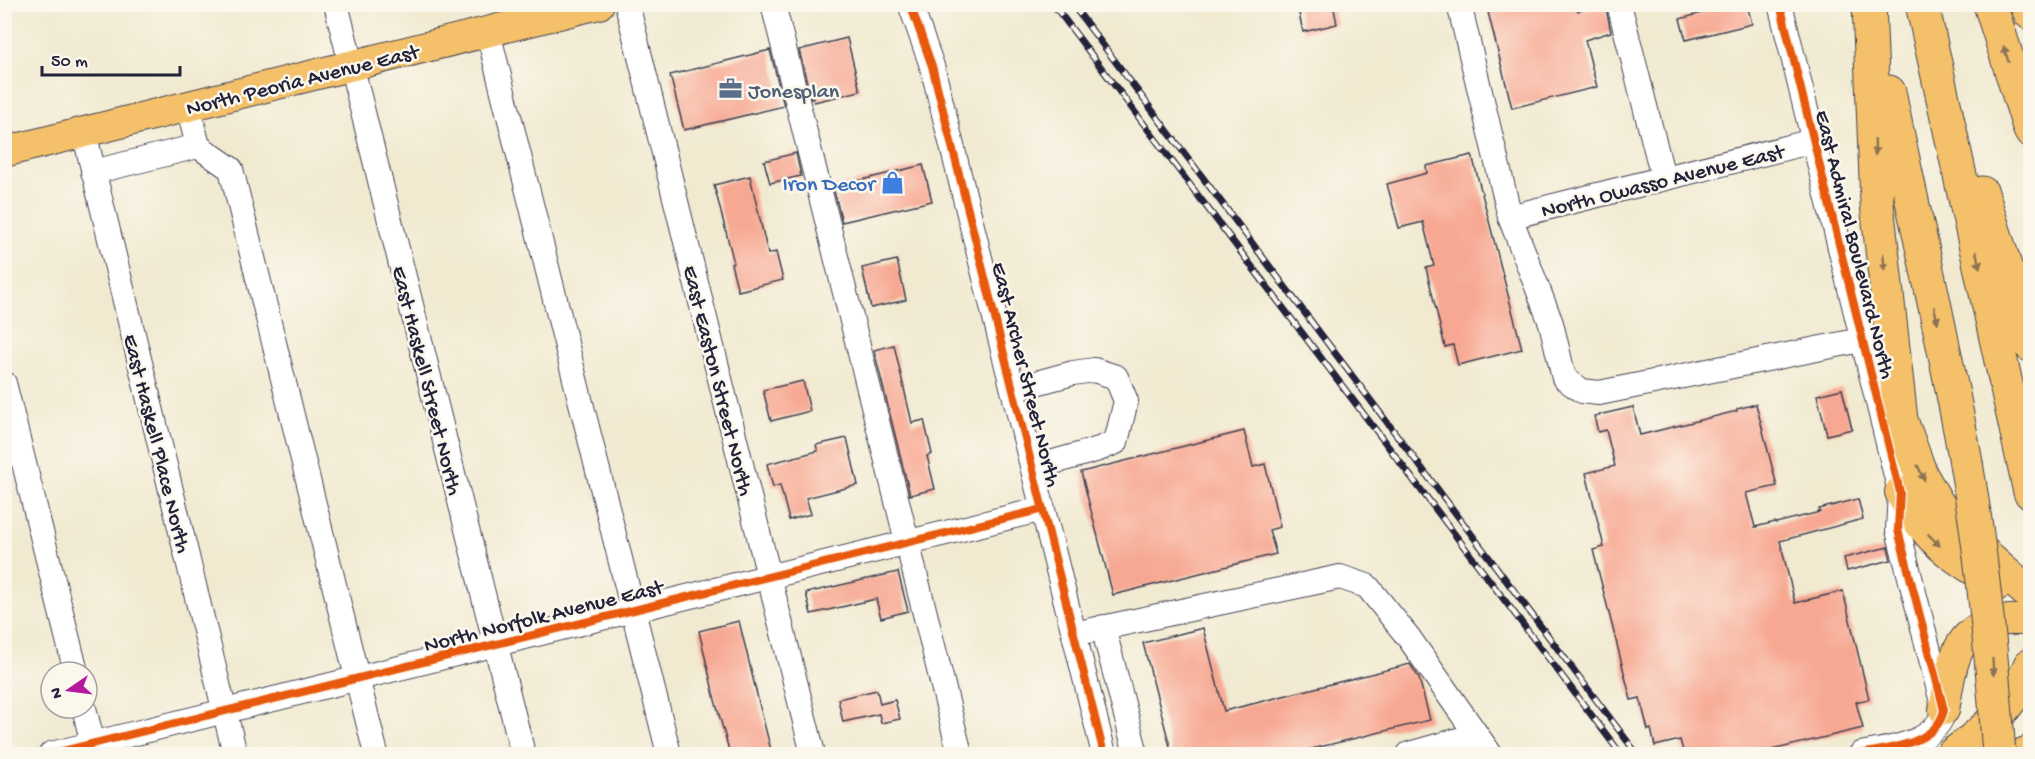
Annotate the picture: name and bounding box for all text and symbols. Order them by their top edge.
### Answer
scale bar [42,39,180,77]
street label: North Peoria Avenue East [184,40,424,123]
one-way arrow [2001,45,2010,63]
text: 50 m [51,52,88,73]
office icon: Jonesplan [717,76,743,102]
place label: Jonesplan [748,80,840,106]
street label: East Admiral Boulevard North [1807,108,1899,382]
one-way arrow [1870,137,1879,156]
street label: North Owasso Avenue East [1539,140,1789,226]
shop icon: Iron Decor [880,169,906,195]
place label: Iron Decor [782,173,877,199]
one-way arrow [1974,251,1983,270]
one-way arrow [1879,253,1888,272]
street label: East Archer Street North [984,260,1065,490]
street label: East Easton Street North [675,263,757,499]
street label: East Haskell Street North [384,264,466,498]
one-way arrow [1932,305,1941,324]
street label: East Haskell Place North [115,332,195,556]
one-way arrow [1916,465,1925,482]
one-way arrow [1926,532,1940,546]
street label: North Norfolk Avenue East [422,575,668,660]
one-way arrow [1988,657,1997,676]
north arrow [39,660,99,720]
text: N [47,685,68,700]

